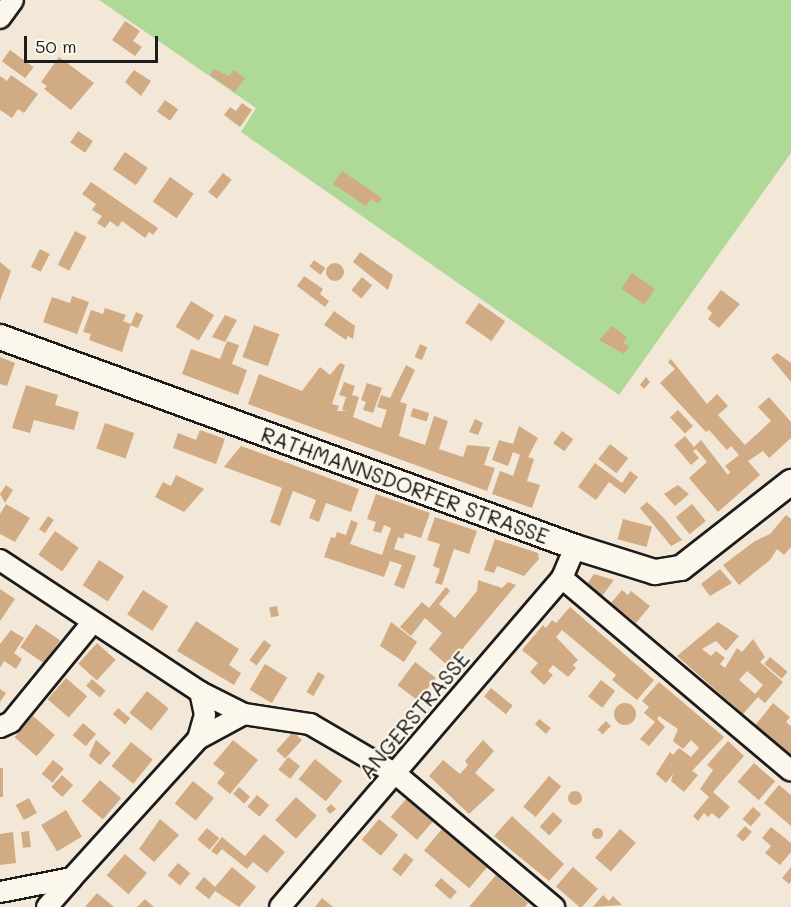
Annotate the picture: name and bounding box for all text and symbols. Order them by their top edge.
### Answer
scale bar [27,24,160,62]
text: 50 m [35,34,77,58]
street label: RATHMANNSDORFER STRASSE [258,421,552,549]
street label: ANGERSTRASSE [353,646,475,784]

